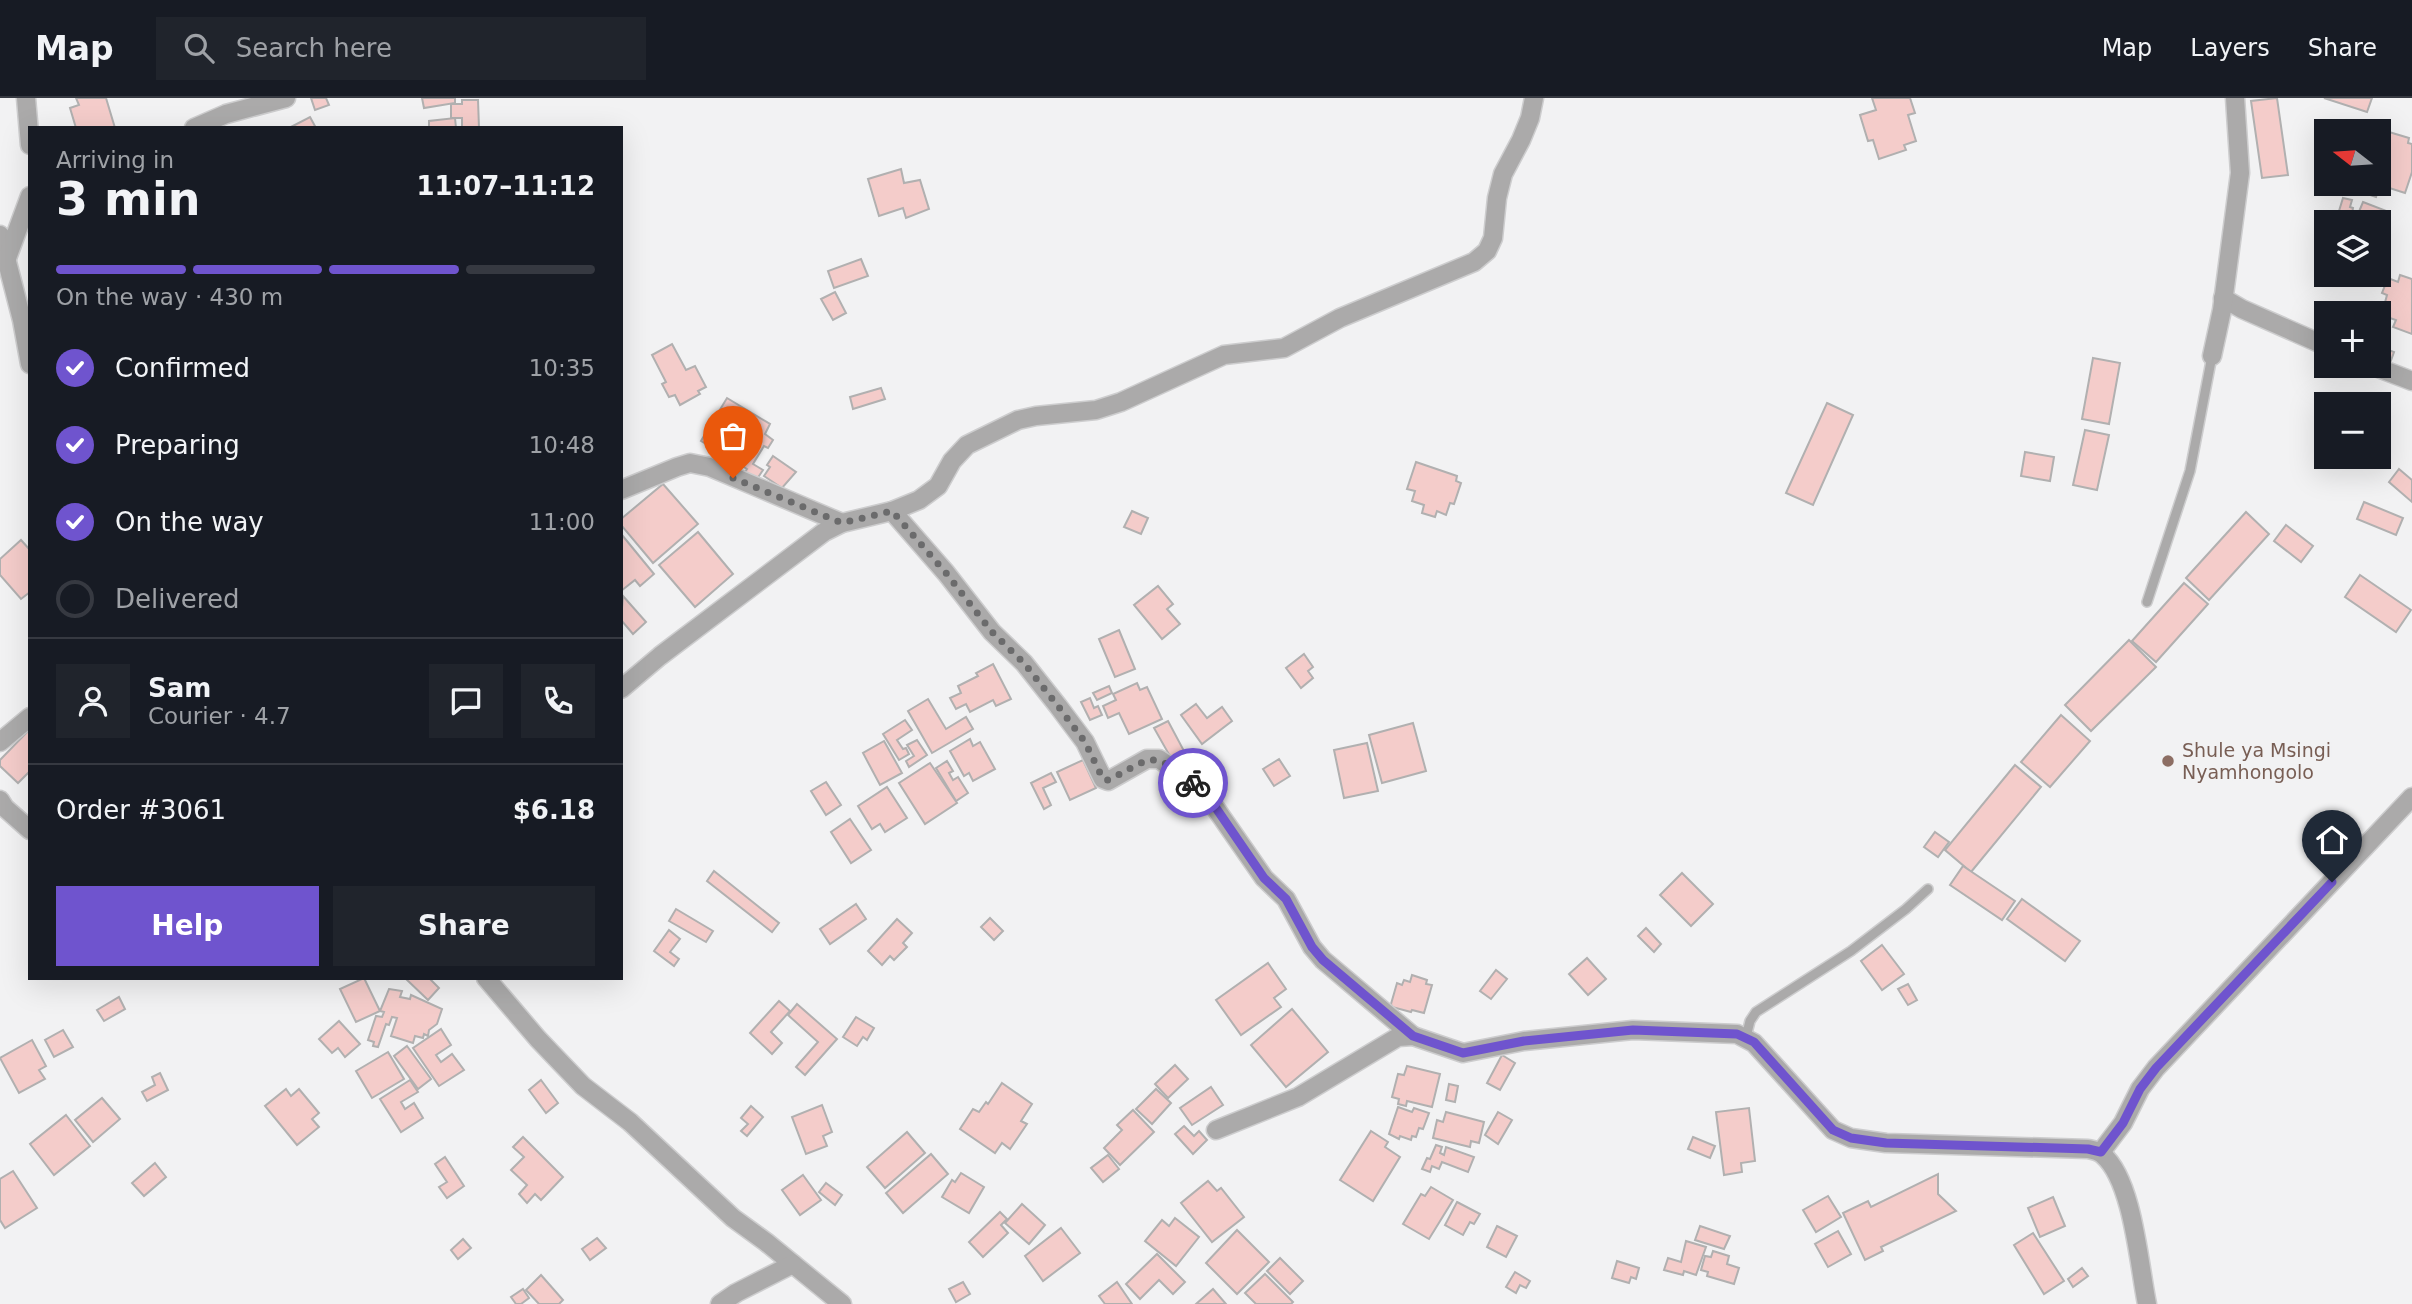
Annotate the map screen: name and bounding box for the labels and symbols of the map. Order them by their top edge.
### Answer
north arrow [2314,119,2390,196]
pin [703,406,763,478]
place label: Shule ya Msingi Nyamhongolo [2182,739,2331,783]
courier [1158,748,1228,818]
marker: Shule ya Msingi Nyamhongolo [2160,753,2176,769]
pin [2302,810,2362,882]

